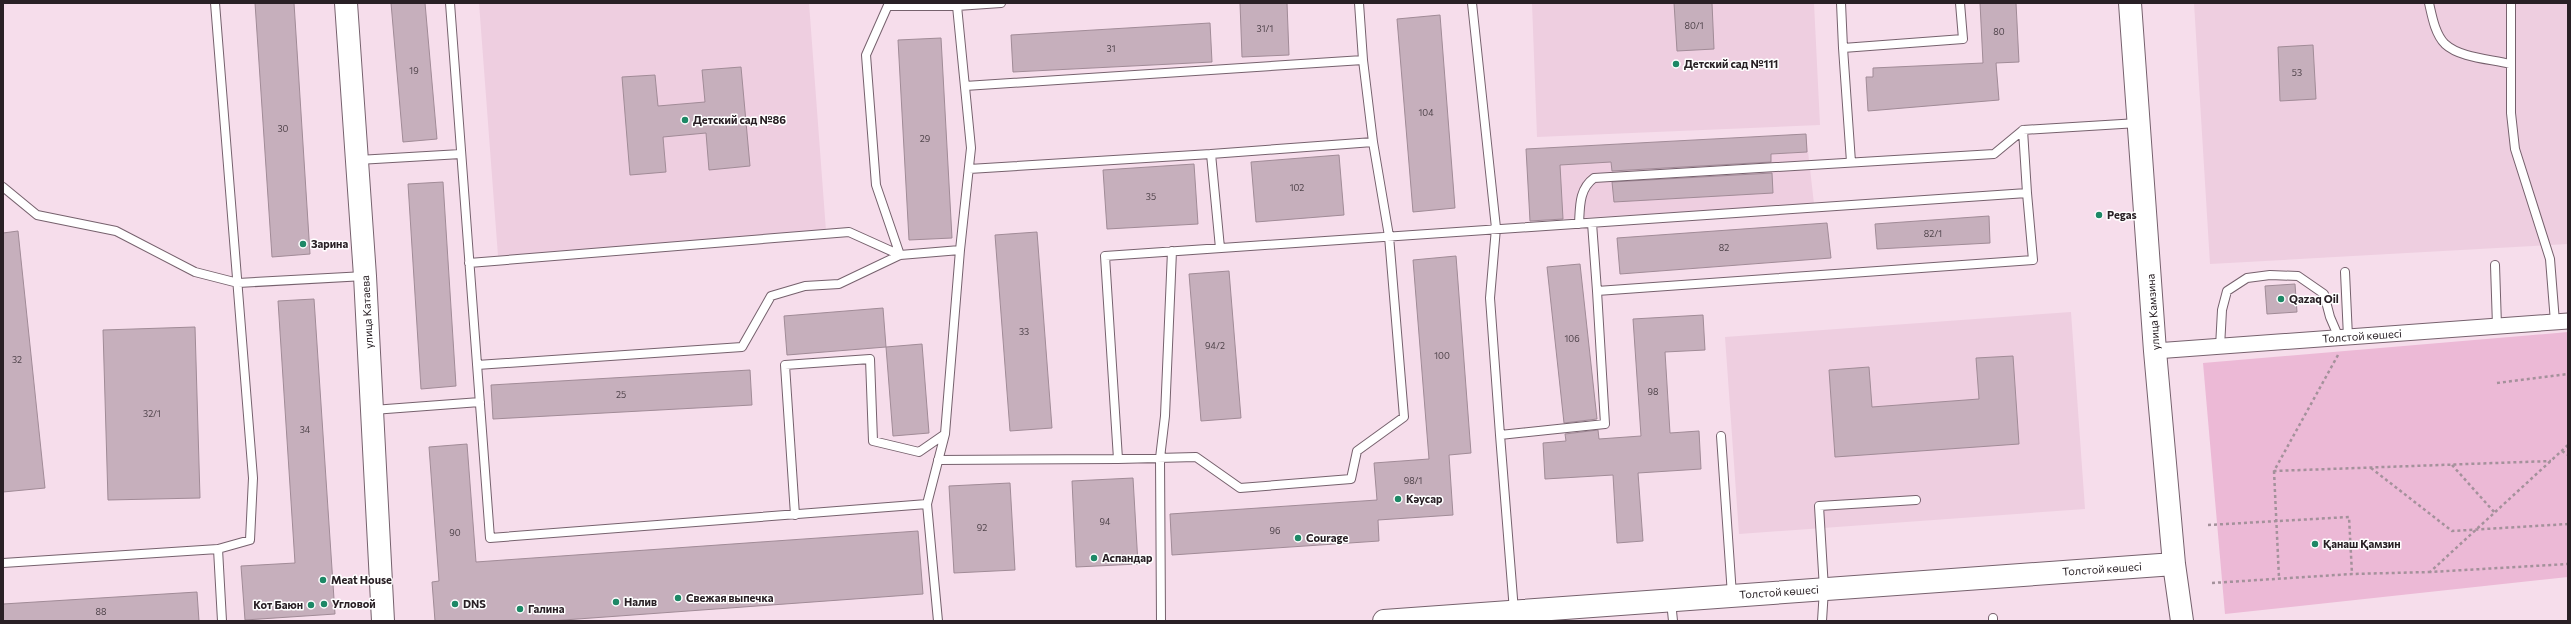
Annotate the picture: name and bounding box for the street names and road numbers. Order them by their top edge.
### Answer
street label: улица Камзина [2143,273,2162,351]
street label: улица Катаева [358,275,375,349]
street label: Толстой көшесі [2322,326,2402,345]
street label: Толстой көшесі [2062,559,2142,578]
street label: Толстой көшесі [1739,582,1819,601]

